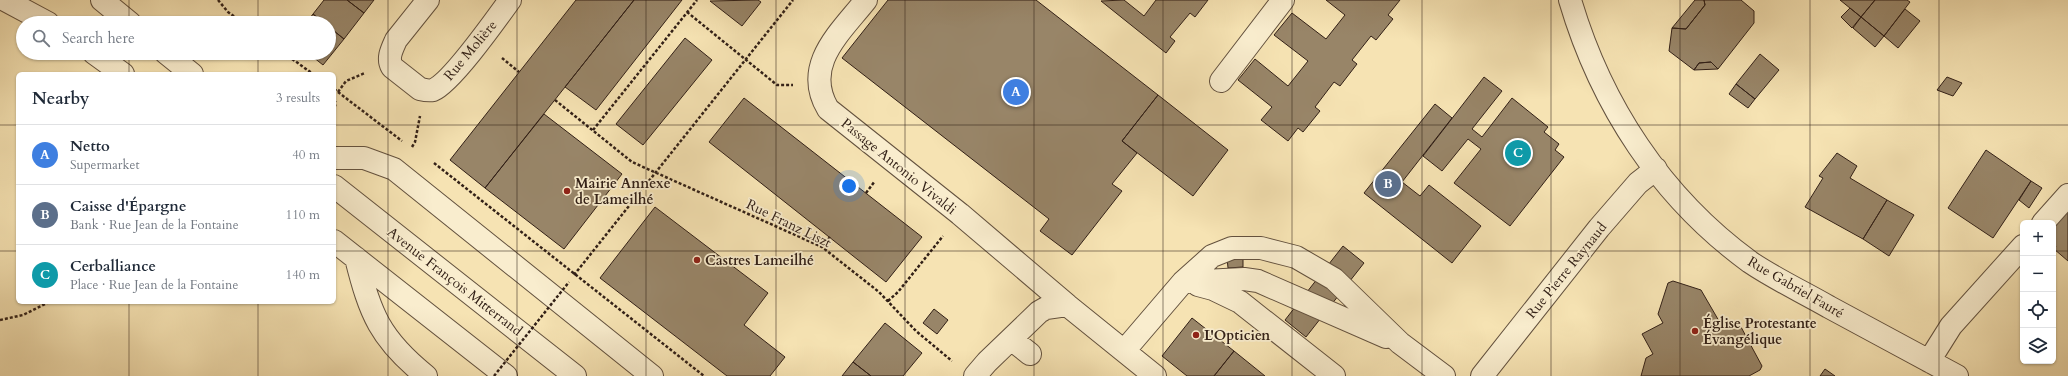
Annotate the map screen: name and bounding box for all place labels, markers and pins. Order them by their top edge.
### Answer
pin: A [1003,77,1029,107]
pin: C [1505,138,1531,168]
pin: B [1375,169,1401,199]
place label: Mairie Annexe de Lameilhé [575,174,671,209]
marker: Mairie Annexe de Lameilhé [562,186,572,196]
place label: Castres Lameilhé [705,251,814,270]
marker: Castres Lameilhé [692,255,702,265]
place label: Église Protestante Évangélique [1703,313,1817,349]
place label: L'Opticien [1204,326,1270,345]
marker: Église Protestante Évangélique [1690,326,1700,336]
marker: L'Opticien [1191,330,1201,340]

